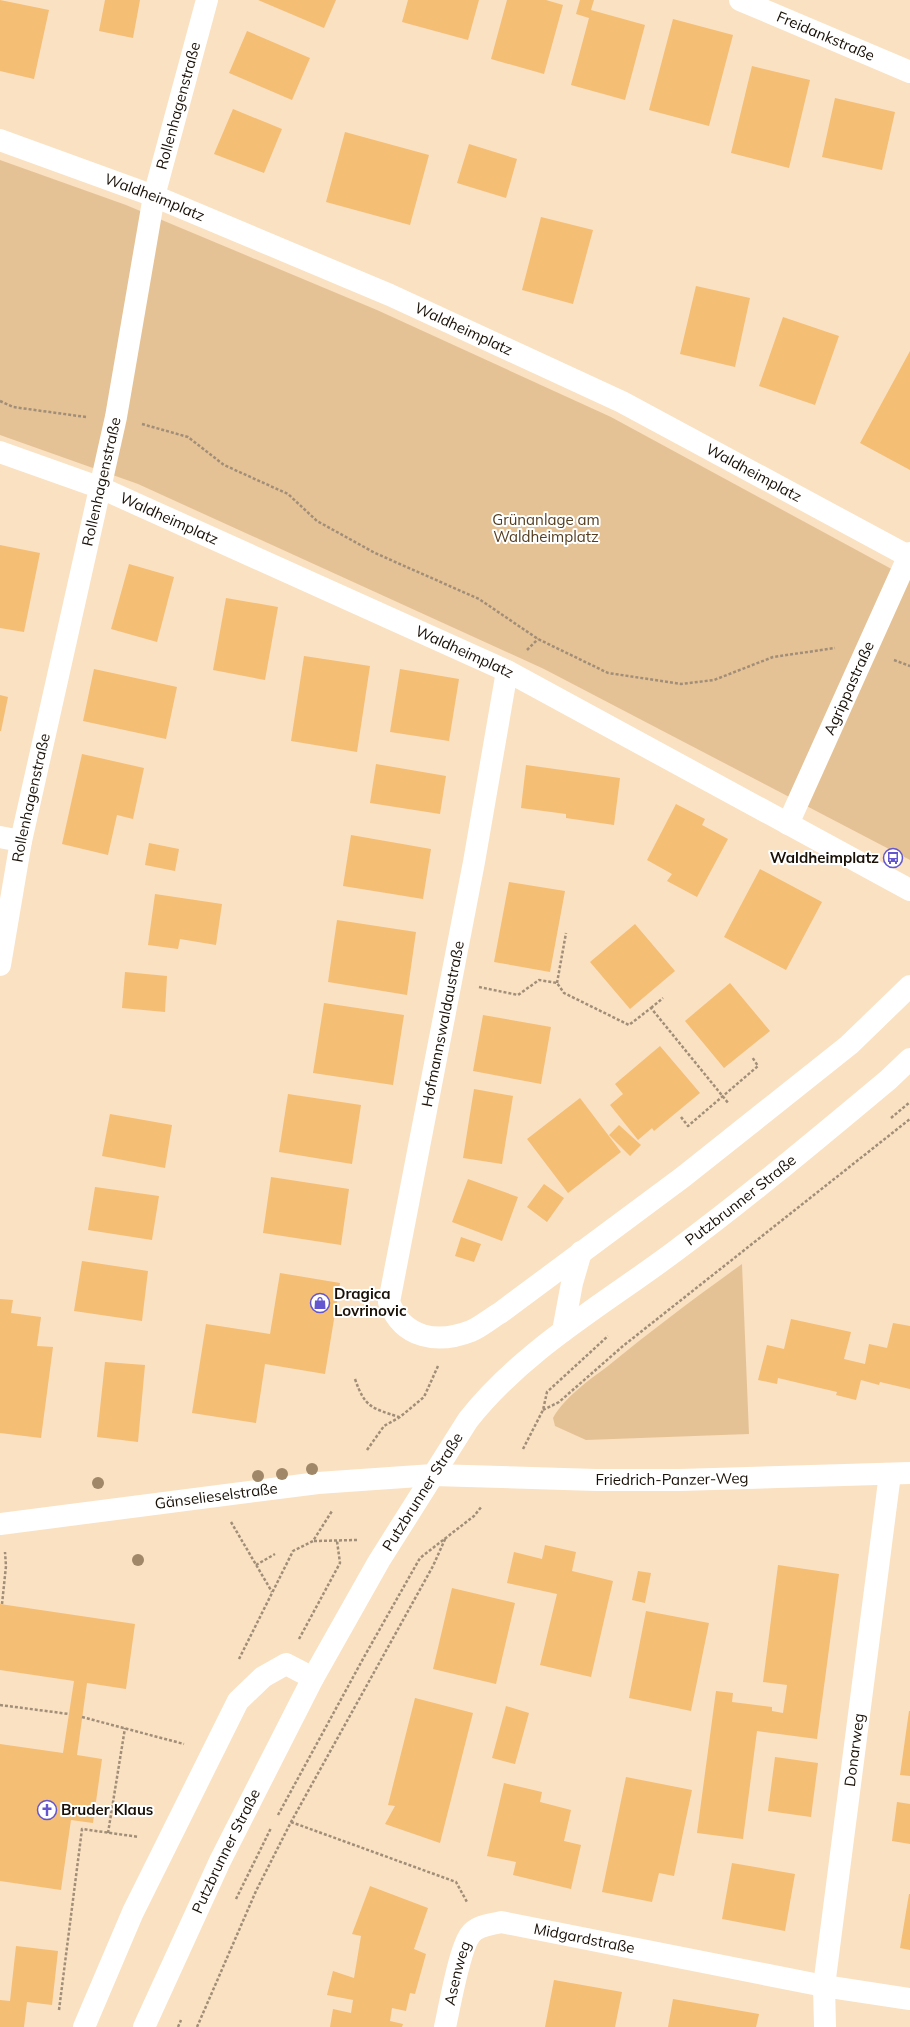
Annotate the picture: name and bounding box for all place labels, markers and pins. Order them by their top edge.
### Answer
bus stop icon: Waldheimplatz [882,847,904,869]
place label: Waldheimplatz [770,848,879,867]
place label: Dragica Lovrinovic [334,1284,407,1320]
shop icon: Dragica Lovrinovic [309,1292,331,1314]
church icon: Bruder Klaus [36,1799,58,1821]
place label: Bruder Klaus [61,1800,153,1819]

